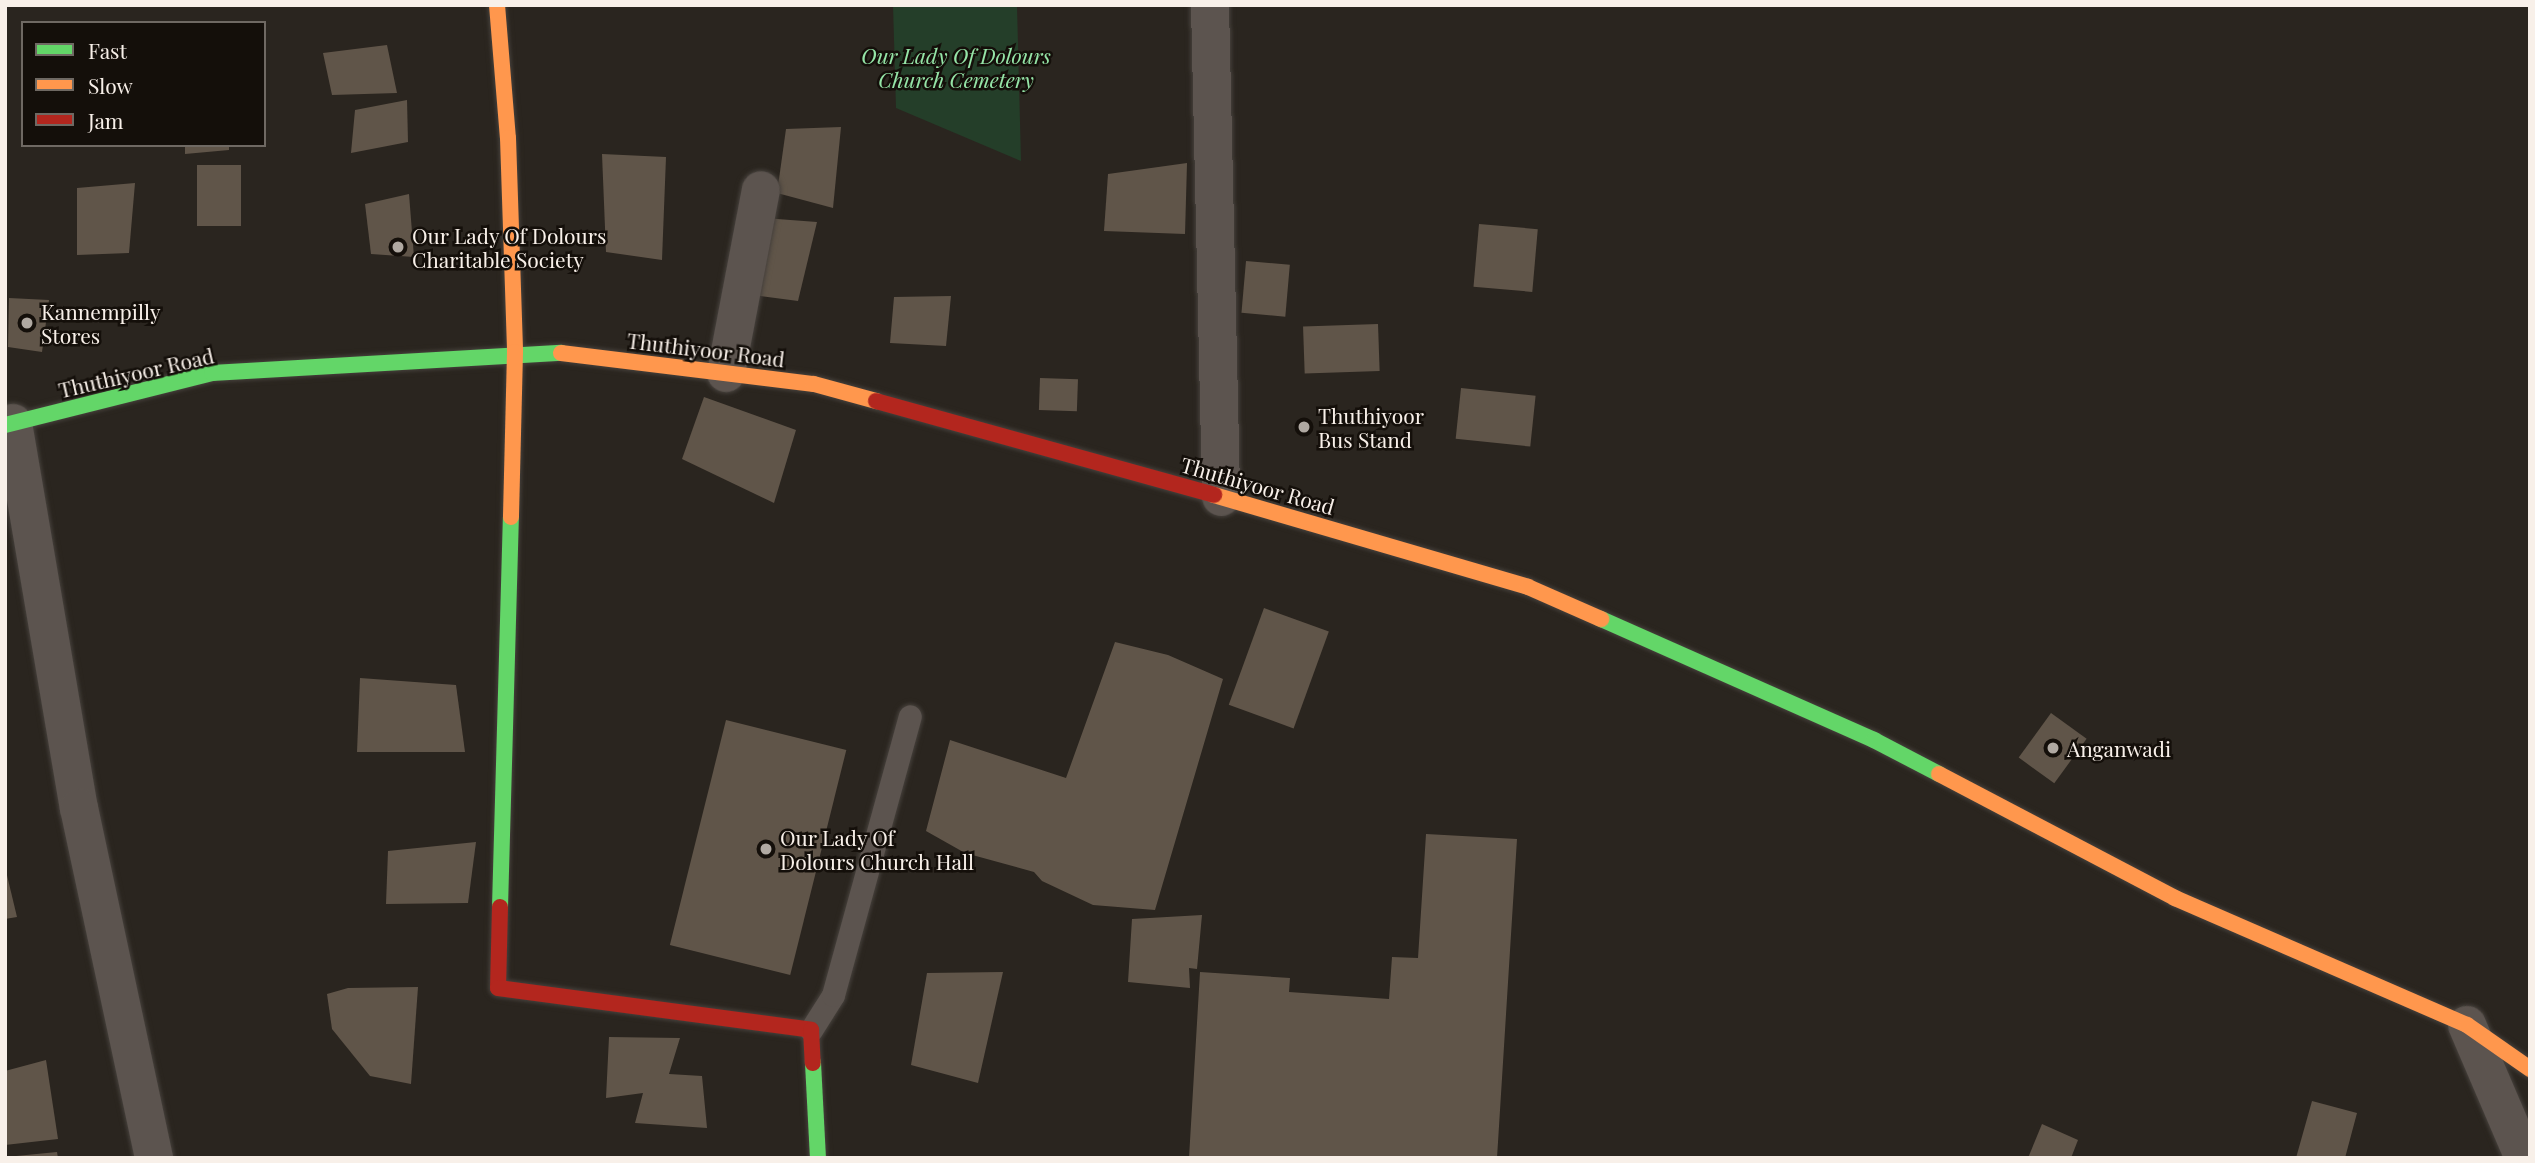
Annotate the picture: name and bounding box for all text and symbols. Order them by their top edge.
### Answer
legend [21,21,266,147]
text: Fast [88,36,127,64]
park label: Our Lady Of Dolours Church Cemetery [861,42,1051,92]
text: Slow [88,71,133,99]
text: Jam [88,106,124,134]
place label: Our Lady Of Dolours Charitable Society [412,222,607,272]
marker: Our Lady Of Dolours Charitable Society [390,239,406,255]
place label: Kannempilly Stores [41,298,161,348]
marker: Kannempilly Stores [19,315,35,331]
street label: Thuthiyoor Road [625,327,787,371]
street label: Thuthiyoor Road [56,342,216,402]
place label: Thuthiyoor Bus Stand [1318,402,1424,452]
marker: Thuthiyoor Bus Stand [1296,419,1312,435]
street label: Thuthiyoor Road [1178,451,1338,519]
place label: Anganwadi [2067,735,2171,761]
marker: Anganwadi [2045,740,2061,756]
place label: Our Lady Of Dolours Church Hall [780,824,974,874]
marker: Our Lady Of Dolours Church Hall [758,841,774,857]

